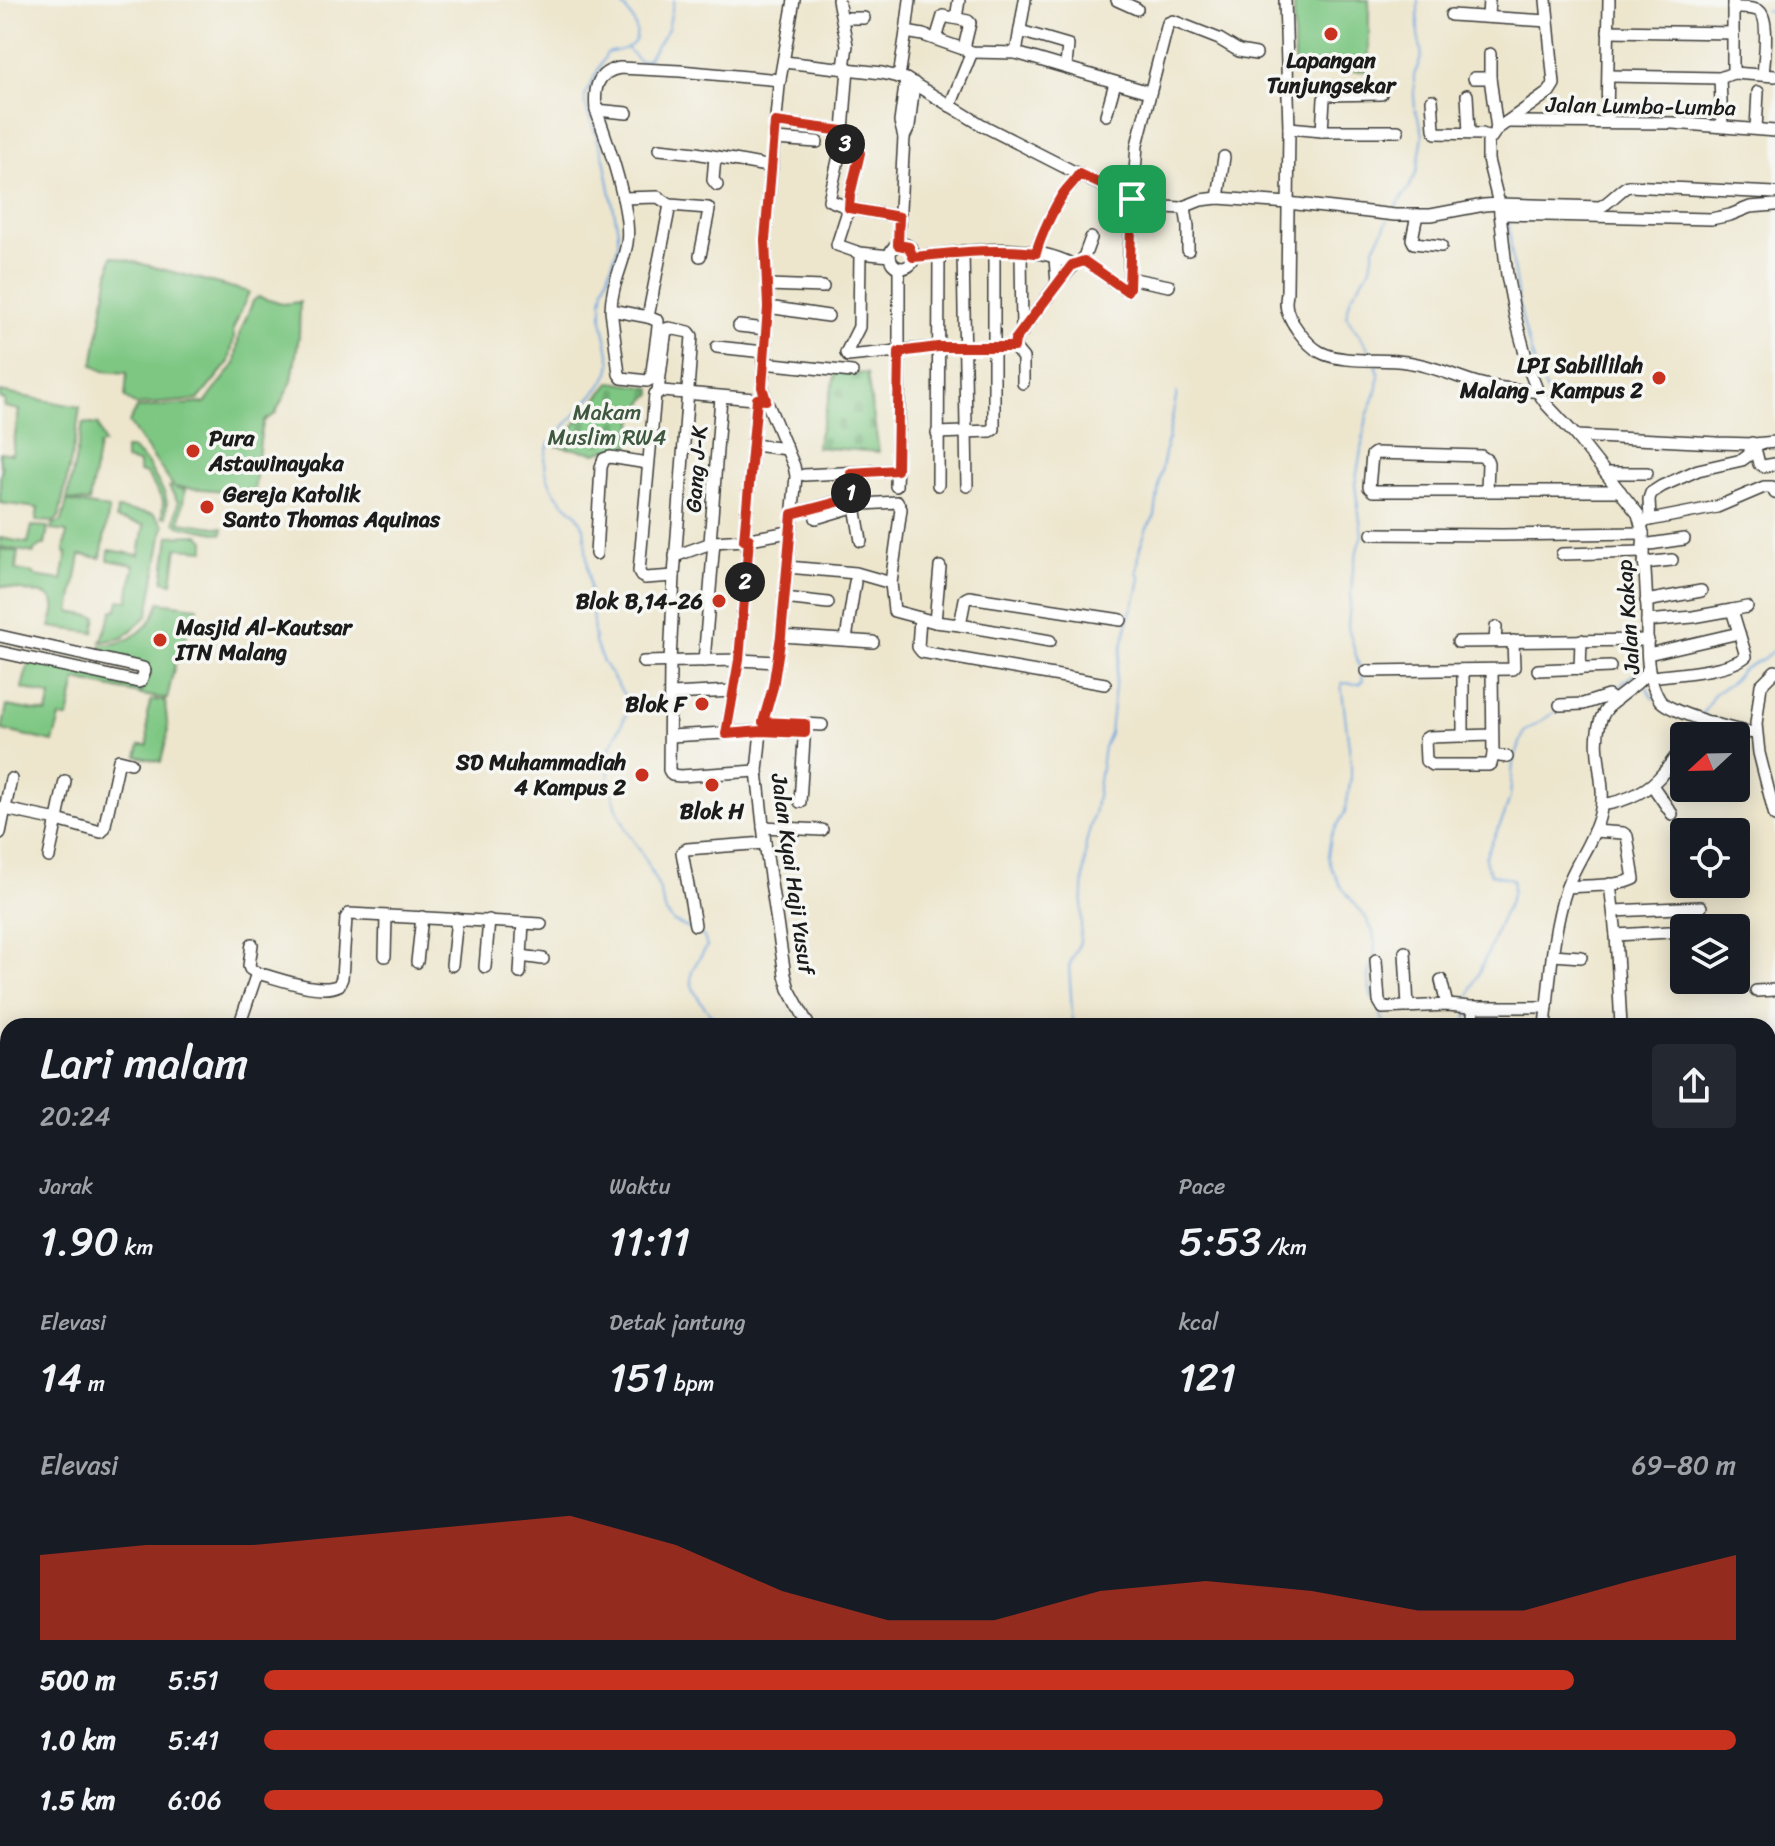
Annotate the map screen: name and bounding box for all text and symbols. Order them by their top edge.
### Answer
marker: Lapangan Tunjungsekar [1322,25,1340,43]
place label: Lapangan Tunjungsekar [1267,41,1397,105]
street label: Jalan Lumba-Lumba [1545,85,1736,127]
pin: 3 [825,124,865,164]
text: 3 [839,124,851,163]
pin [1098,165,1166,233]
icon: arrive [1110,177,1154,221]
place label: LPI Sabillilah Malang - Kampus 2 [1459,346,1643,410]
marker: LPI Sabillilah Malang - Kampus 2 [1650,369,1668,387]
park label: Makam Muslim RW4 [547,393,667,457]
place label: Pura Astawinayaka [208,419,345,483]
street label: Gang J-K [674,423,719,514]
marker: Pura Astawinayaka [184,442,202,460]
pin: 1 [831,473,871,513]
text: 1 [846,473,856,512]
place label: Gereja Katolik Santo Thomas Aquinas [222,475,441,539]
marker: Gereja Katolik Santo Thomas Aquinas [198,498,216,516]
street label: Jalan Kakap [1605,558,1652,677]
pin: 2 [725,562,765,602]
text: 2 [739,562,751,601]
place label: Blok B,14-26 [576,582,703,621]
marker: Blok B,14-26 [710,592,728,610]
place label: Masjid Al-Kautsar ITN Malang [175,608,353,672]
marker: Masjid Al-Kautsar ITN Malang [151,631,169,649]
place label: Blok F [625,685,688,724]
marker: Blok F [693,695,711,713]
north arrow [1670,722,1750,802]
map controls [1670,722,1750,994]
place label: SD Muhammadiah 4 Kampus 2 [455,743,626,807]
marker: SD Muhammadiah 4 Kampus 2 [633,766,651,784]
street label: Jalan Kyai Haji Yusuf [759,770,827,979]
marker: Blok H [703,776,721,794]
place label: Blok H [680,792,745,831]
button: locate [1670,818,1750,898]
button: layers [1670,914,1750,994]
text: Lari malam [40,1024,248,1102]
button: share [1652,1044,1736,1128]
text: 20:24 [40,1093,111,1139]
text: Jarak [40,1167,93,1206]
text: Waktu [609,1167,670,1206]
text: Pace [1179,1167,1225,1206]
text: 1.90 [40,1206,119,1277]
text: 11:11 [609,1206,690,1277]
text: 5:53 [1179,1206,1262,1277]
text: km [119,1228,153,1267]
text: /km [1262,1228,1307,1267]
text: Elevasi [40,1303,106,1342]
text: Detak jantung [609,1303,746,1342]
text: kcal [1179,1303,1219,1342]
text: 14 [40,1342,82,1413]
text: 151 [609,1342,668,1413]
text: 121 [1179,1342,1236,1413]
text: m [82,1364,105,1403]
text: bpm [668,1364,714,1403]
text: Elevasi [40,1442,118,1488]
text: 69–80 m [1632,1442,1736,1488]
text: 500 m [40,1657,115,1703]
text: 5:51 [168,1657,219,1703]
text: 1.0 km [40,1717,116,1763]
text: 5:41 [168,1717,219,1763]
text: 1.5 km [40,1777,115,1823]
text: 6:06 [168,1777,222,1823]

